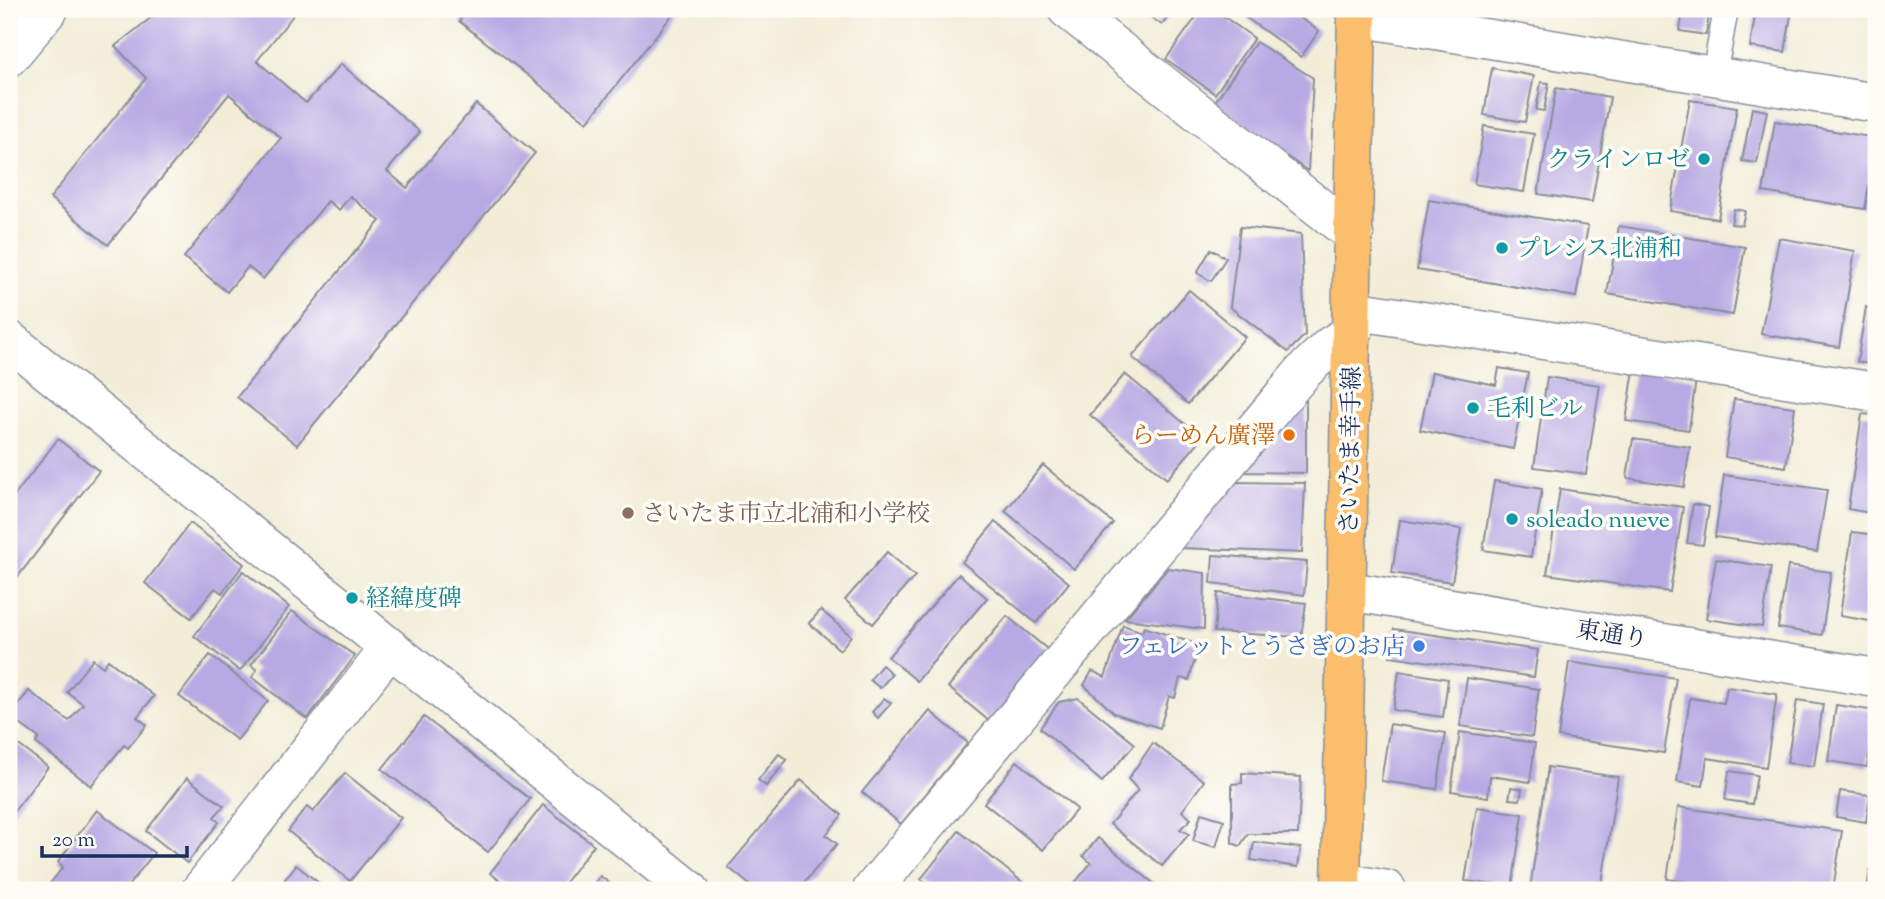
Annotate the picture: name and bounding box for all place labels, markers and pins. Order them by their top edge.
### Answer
place label: クラインロゼ [1547,144,1690,178]
marker: クラインロゼ [1696,151,1712,167]
place label: プレシス北浦和 [1516,233,1682,267]
marker: プレシス北浦和 [1494,240,1510,256]
place label: 毛利ビル [1487,393,1583,427]
marker: 毛利ビル [1465,400,1481,416]
place label: らーめん廣澤 [1131,420,1275,454]
marker: らーめん廣澤 [1281,427,1297,443]
place label: さいたま市立北浦和小学校 [642,498,930,532]
place label: soleado nueve [1526,504,1670,538]
marker: さいたま市立北浦和小学校 [620,505,636,521]
marker: soleado nueve [1504,511,1520,527]
place label: 経緯度碑 [366,583,462,617]
marker: 経緯度碑 [344,590,360,606]
place label: フェレットとうさぎのお店 [1118,631,1405,665]
marker: フェレットとうさぎのお店 [1411,638,1427,654]

